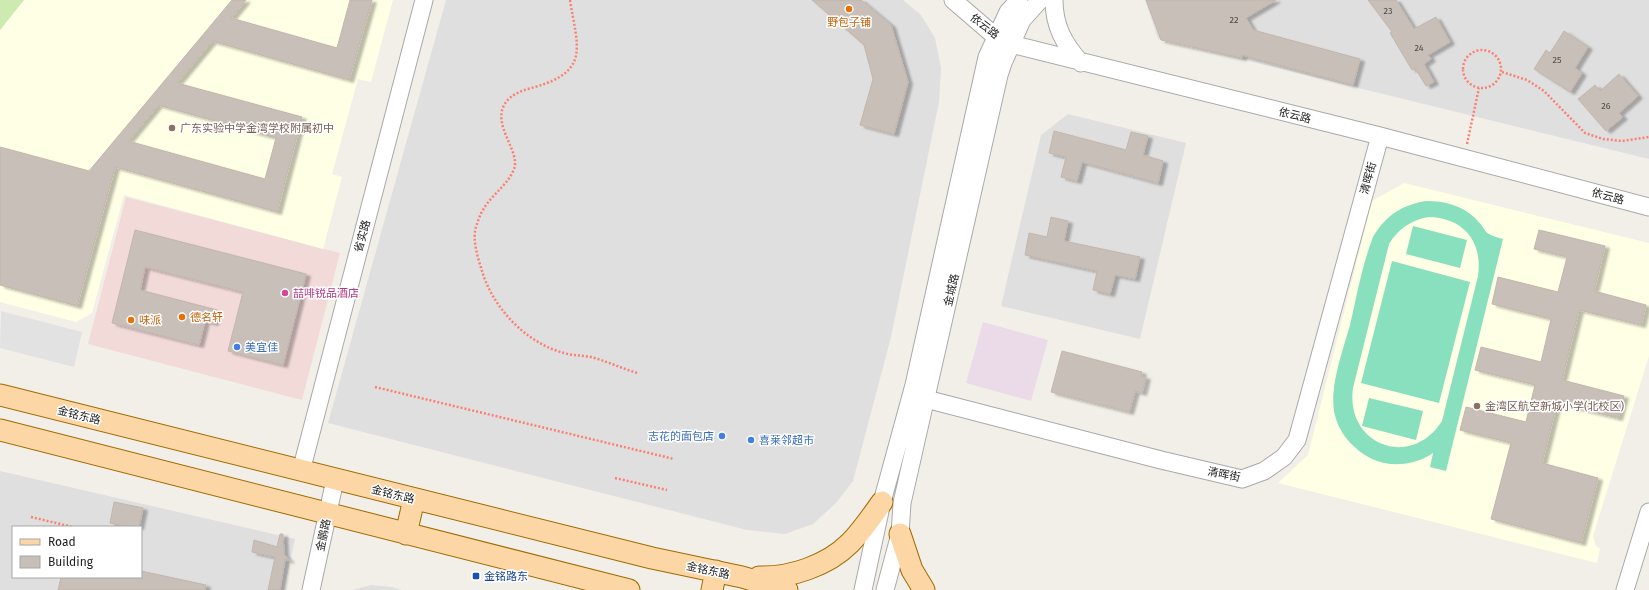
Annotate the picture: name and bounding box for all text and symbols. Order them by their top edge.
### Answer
marker: 野包子铺 [844,4,854,14]
house number: 23 [1384,6,1392,16]
street label: 依云路 [968,11,1002,42]
house number: 22 [1230,15,1238,25]
place label: 野包子铺 [827,16,871,29]
house number: 24 [1414,43,1424,53]
house number: 25 [1553,55,1562,65]
house number: 26 [1601,101,1611,111]
street label: 依云路 [1277,105,1312,126]
place label: 广东实验中学金湾学校附属初中 [180,122,334,135]
marker: 广东实验中学金湾学校附属初中 [167,123,177,133]
street label: 清晖街 [1358,161,1379,196]
street label: 依云路 [1590,186,1625,207]
street label: 省实路 [352,219,373,254]
street label: 金城路 [941,273,962,308]
place label: 喆啡锐品酒店 [293,287,359,300]
marker: 喆啡锐品酒店 [280,288,290,298]
place label: 德名轩 [190,311,223,324]
marker: 德名轩 [177,312,187,322]
place label: 味派 [139,314,161,327]
marker: 味派 [126,315,136,325]
place label: 美宜佳 [245,341,278,354]
marker: 美宜佳 [232,342,242,352]
place label: 金湾区航空新城小学(北校区) [1485,400,1625,413]
marker: 金湾区航空新城小学(北校区) [1472,401,1482,411]
street label: 金铭东路 [56,404,102,427]
place label: 志花的面包店 [648,430,714,443]
marker: 志花的面包店 [717,431,727,441]
place label: 喜莱邻超市 [759,434,814,447]
marker: 喜莱邻超市 [746,435,756,445]
street label: 清晖街 [1206,465,1241,484]
street label: 金铭东路 [370,483,416,506]
street label: 金鹏路 [314,518,333,553]
legend [12,526,142,578]
text: Road [48,535,76,549]
text: Building [48,555,94,569]
street label: 金铭东路 [685,560,731,581]
place label: 金铭路东 [484,570,528,583]
marker: 金铭路东 [471,571,481,581]

